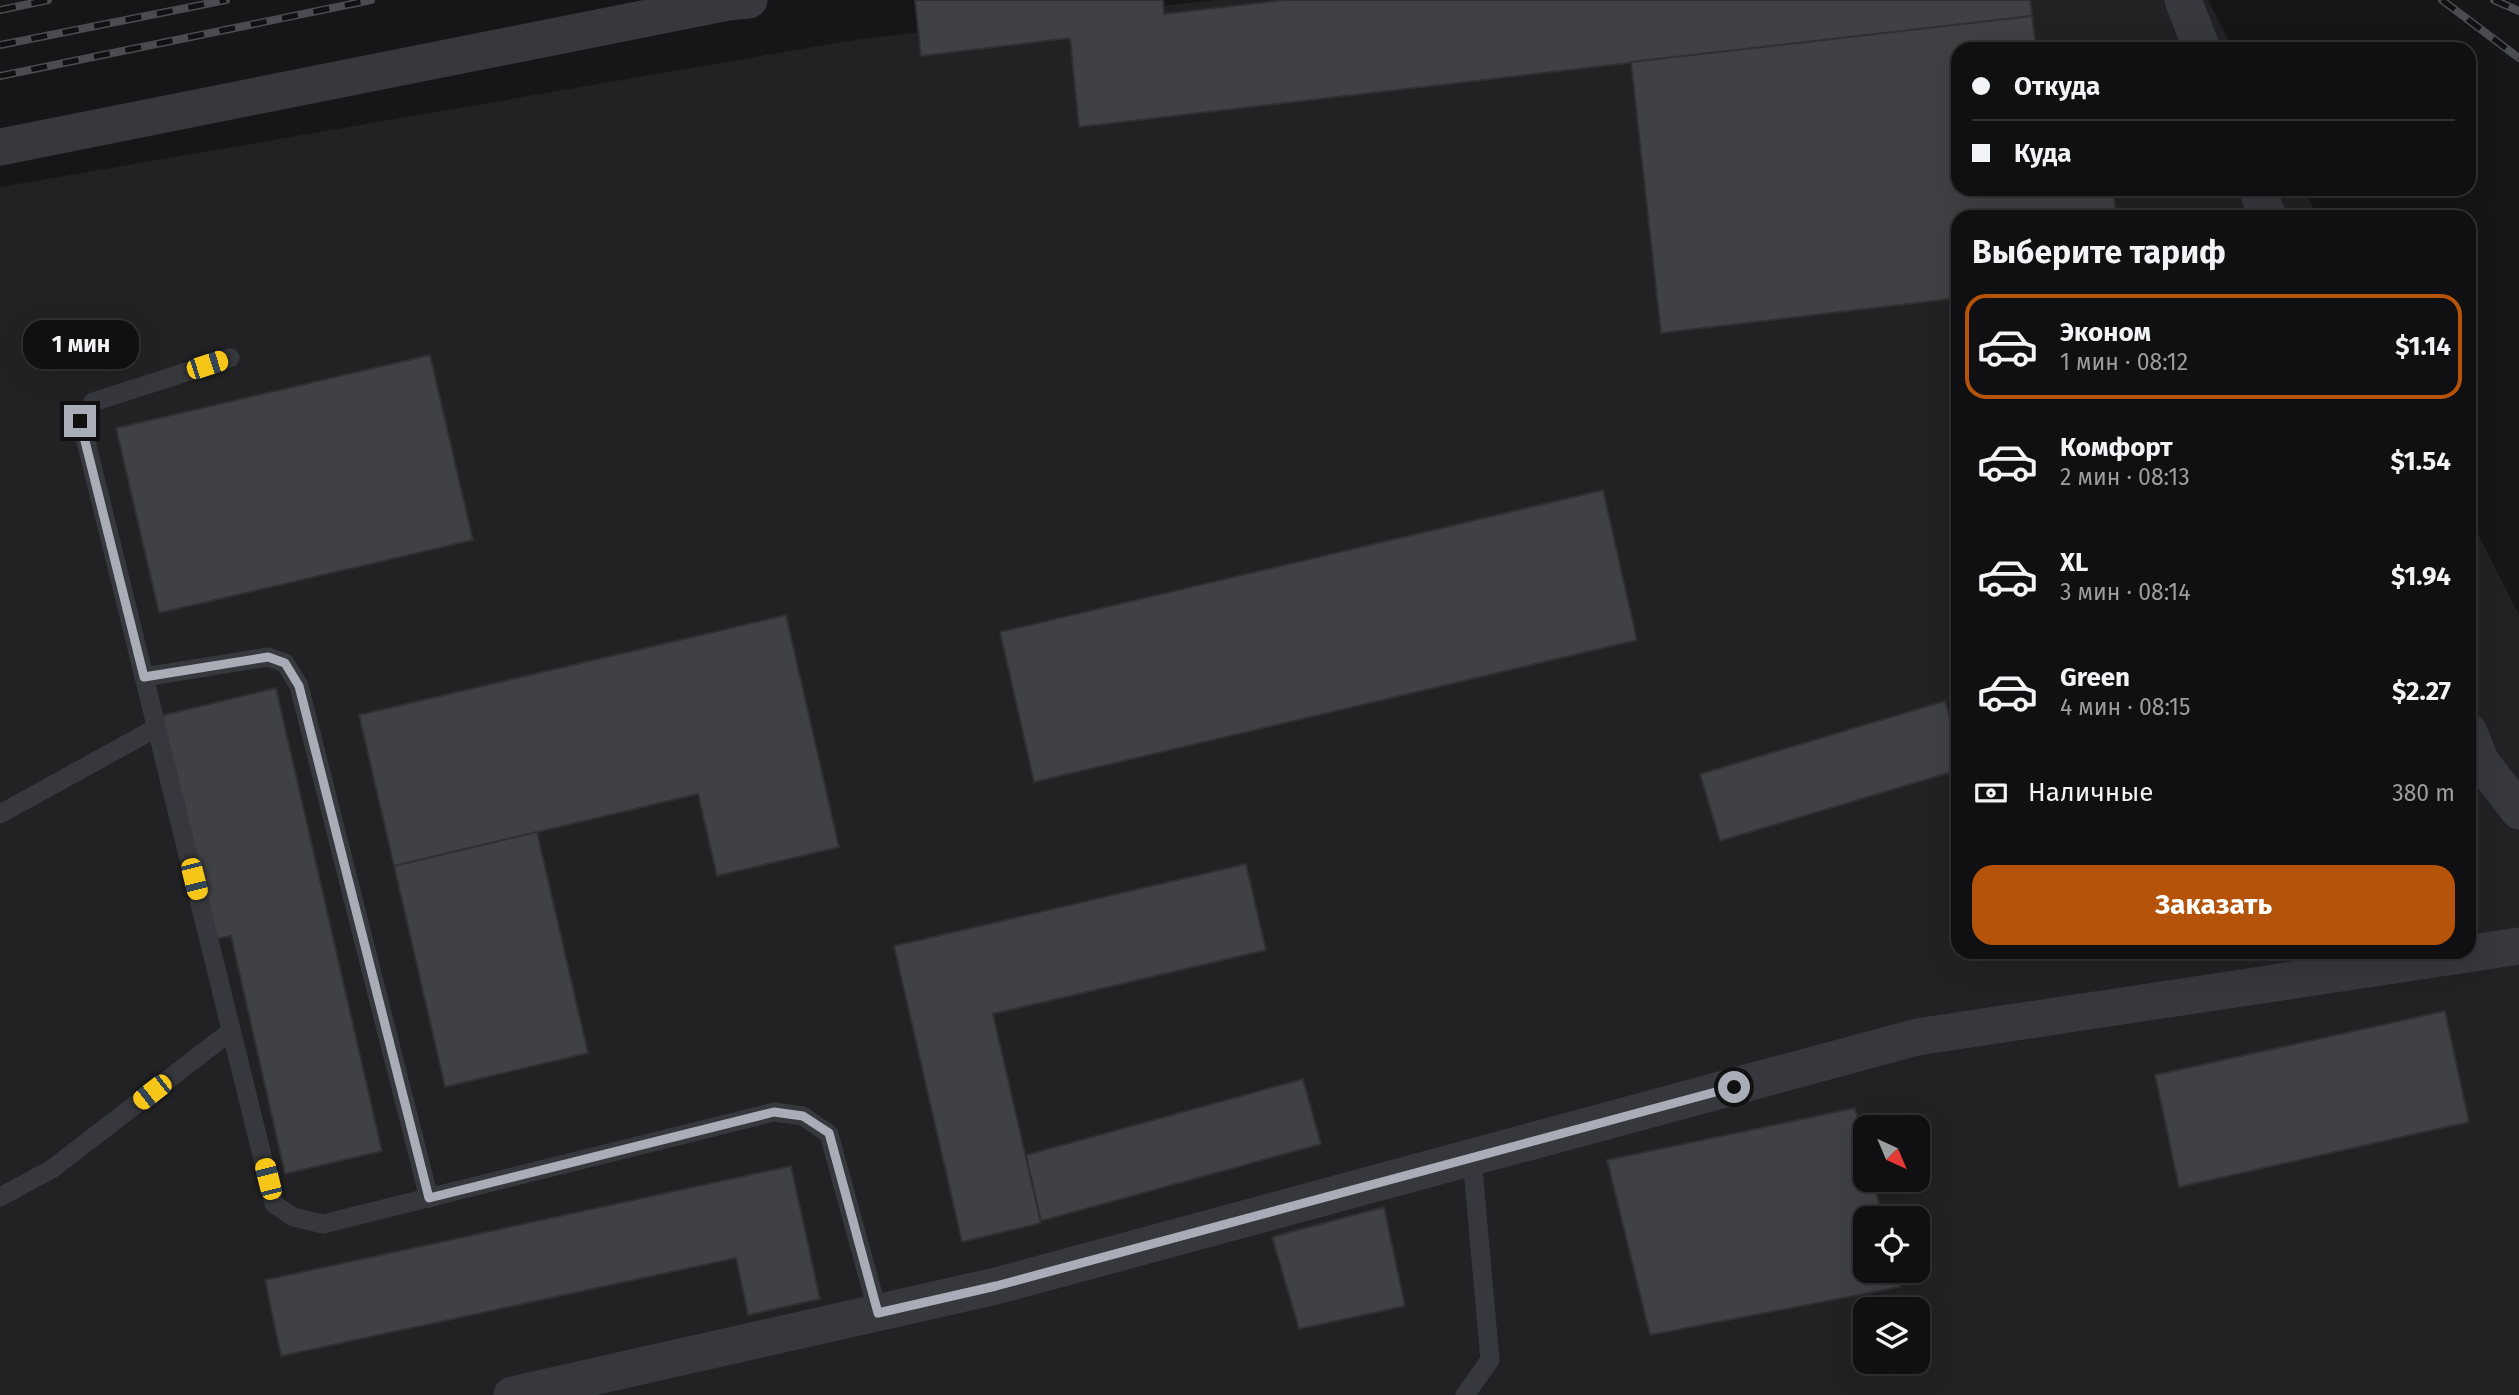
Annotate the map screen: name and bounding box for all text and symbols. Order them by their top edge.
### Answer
text: Откуда [2014,71,2100,102]
text: Куда [2014,138,2072,169]
text: Выберите тариф [1972,233,2226,271]
icon: car [1976,315,2039,378]
text: Эконом [2060,317,2151,348]
callout: 1 мин [22,320,138,368]
text: 1 мин [52,330,110,358]
text: $1.14 [2395,331,2451,362]
text: 1 мин · 08:12 [2060,348,2188,376]
car [184,349,231,381]
route end [64,405,96,437]
icon: car [1976,430,2039,493]
text: Комфорт [2060,432,2173,463]
text: $1.54 [2390,446,2451,477]
text: 2 мин · 08:13 [2060,463,2190,491]
icon: car [1976,545,2039,608]
text: XL [2060,547,2088,578]
text: $1.94 [2391,561,2451,592]
text: 3 мин · 08:14 [2060,578,2190,606]
icon: car [1976,660,2039,723]
text: Green [2060,662,2130,693]
text: $2.27 [2392,676,2451,707]
text: 4 мин · 08:15 [2060,693,2191,721]
icon: cash [1972,774,2010,812]
text: Наличные [2028,777,2153,808]
text: 380 m [2392,779,2455,807]
car [179,856,210,902]
button: Заказать [1972,865,2455,945]
car [129,1071,176,1113]
route start [1718,1071,1750,1103]
north arrow [1853,1115,1930,1192]
map controls [1853,1115,1930,1374]
car [253,1156,284,1202]
button: locate [1853,1206,1930,1283]
button: layers [1853,1297,1930,1374]

